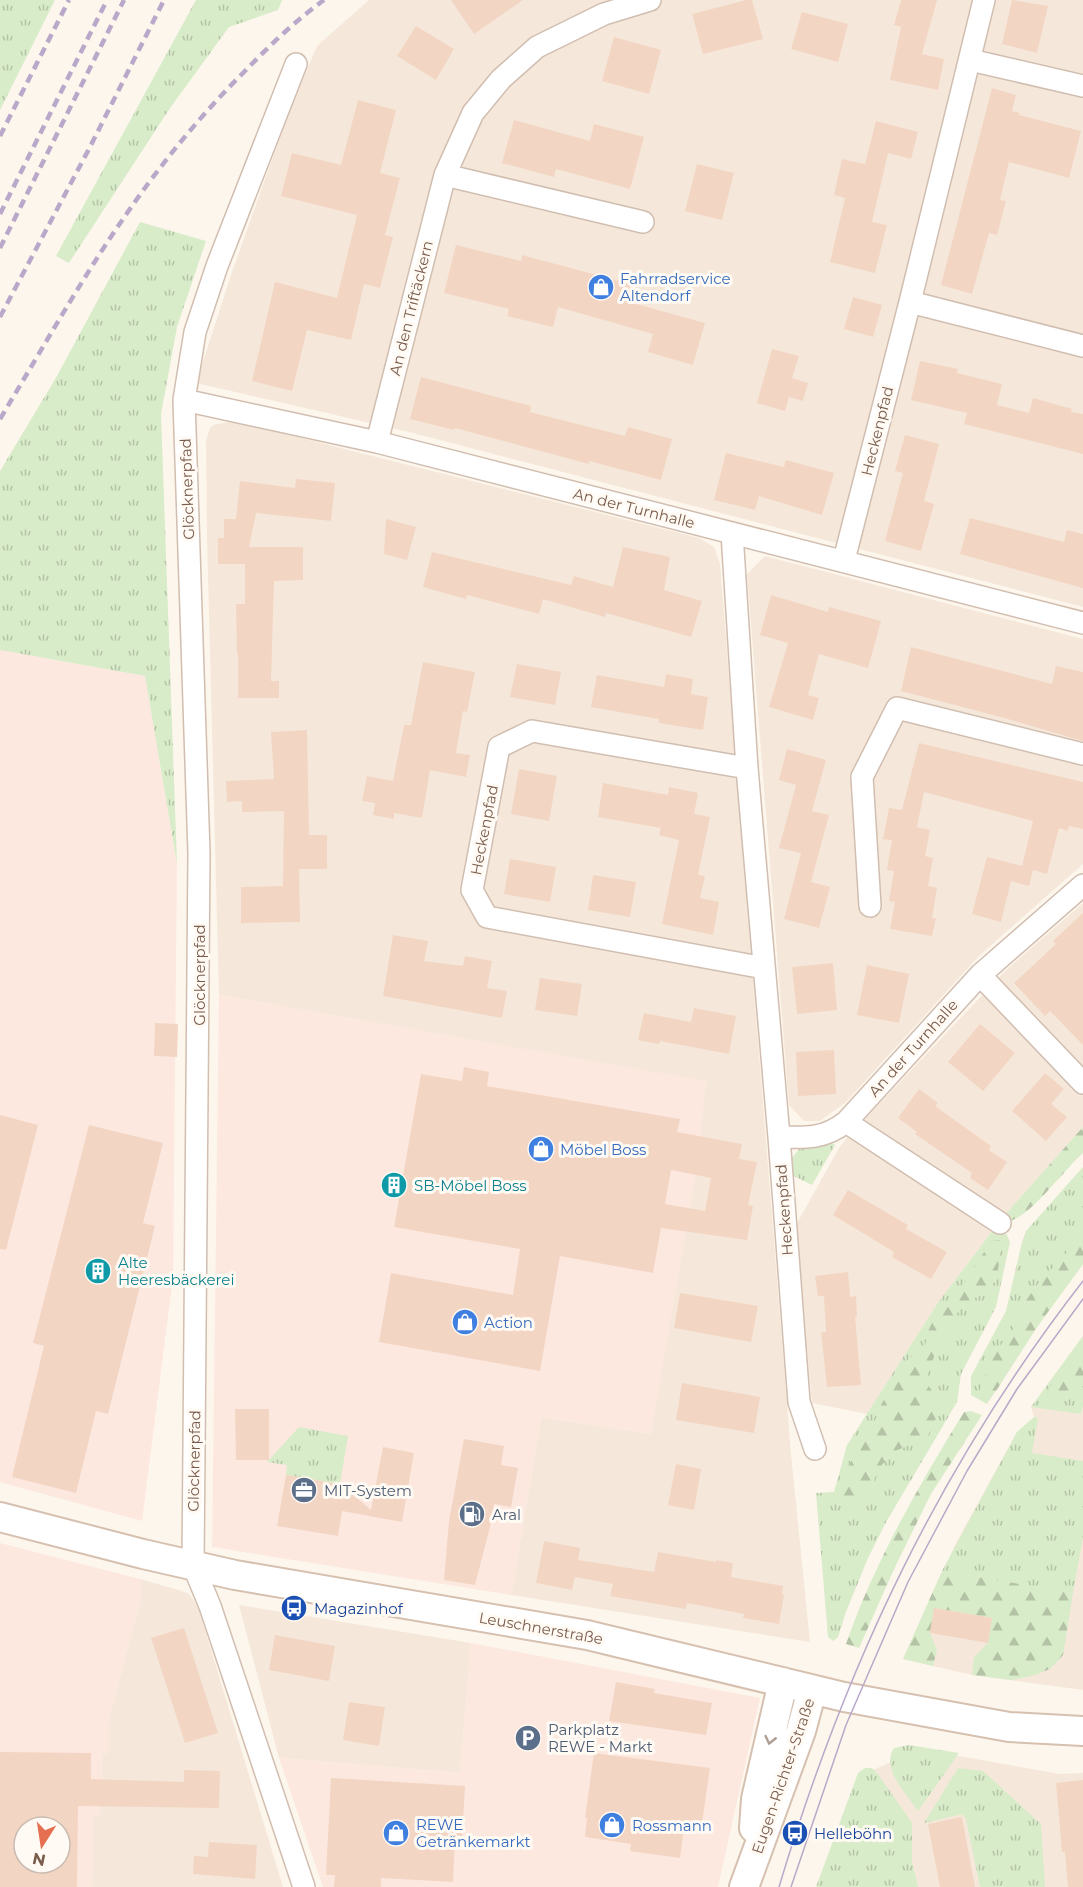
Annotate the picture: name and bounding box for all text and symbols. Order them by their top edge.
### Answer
street label: An den Triftäckern [385,239,437,377]
place label: Fahrradservice Altendorf [620,269,731,305]
shop icon: Fahrradservice Altendorf [586,272,616,302]
street label: Heckenpfad [857,384,897,478]
street label: Glöcknerpfad [176,438,198,540]
street label: An der Turnhalle [571,484,697,532]
street label: Heckenpfad [466,783,502,877]
street label: Glöcknerpfad [190,924,209,1026]
street label: An der Turnhalle [864,995,962,1101]
shop icon: Möbel Boss [526,1134,556,1164]
place label: Möbel Boss [560,1140,646,1159]
street label: Heckenpfad [771,1164,797,1256]
building icon: SB-Möbel Boss [379,1170,409,1200]
place label: SB-Möbel Boss [414,1176,527,1195]
place label: Alte Heeresbäckerei [118,1253,234,1289]
building icon: Alte Heeresbäckerei [83,1256,113,1286]
shop icon: Action [450,1307,480,1337]
place label: Action [484,1313,533,1332]
street label: Glöcknerpfad [184,1410,204,1512]
office icon: MIT-System [289,1475,319,1505]
place label: MIT-System [324,1481,412,1500]
fuel station icon: Aral [457,1499,487,1529]
place label: Aral [492,1505,521,1524]
bus stop icon: Magazinhof [279,1593,309,1623]
place label: Magazinhof [314,1599,404,1618]
street label: Leuschnerstraße [478,1608,604,1648]
street label: Eugen-Richter-Straße [747,1696,819,1856]
place label: Parkplatz REWE - Markt [548,1720,653,1756]
parking icon: Parkplatz REWE - Markt [513,1723,543,1753]
one-way arrow [765,1734,778,1744]
shop icon: Rossmann [597,1810,627,1840]
north arrow [12,1815,72,1875]
place label: REWE Getränkemarkt [416,1815,531,1851]
place label: Rossmann [632,1816,712,1835]
shop icon: REWE Getränkemarkt [381,1818,411,1848]
bus stop icon: Helleböhn [780,1818,810,1848]
place label: Helleböhn [814,1824,892,1843]
text: N [31,1849,47,1870]

